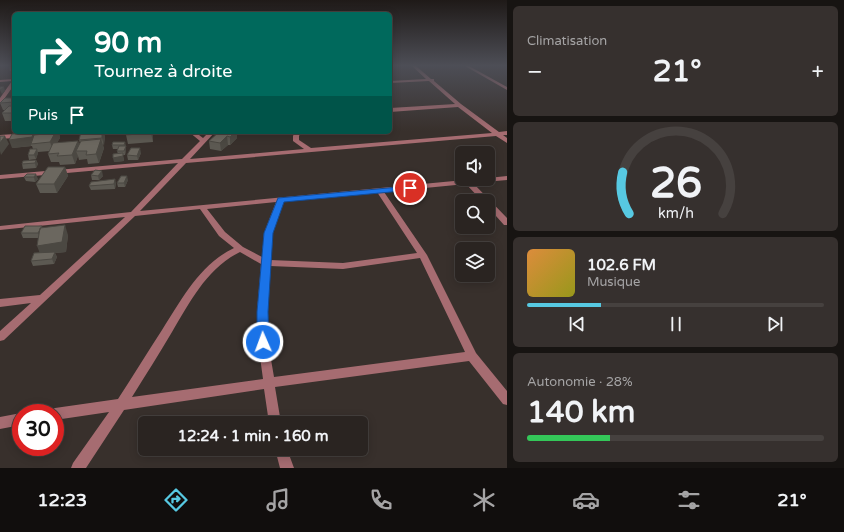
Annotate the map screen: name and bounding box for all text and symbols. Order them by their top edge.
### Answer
text: 90 m [94,26,162,60]
icon: right [28,28,80,80]
text: Climatisation [527,33,607,49]
text: 21° [653,53,702,90]
text: − [527,59,543,85]
text: + [812,59,824,85]
text: Tournez à droite [94,60,233,82]
icon: arrive [66,104,88,126]
text: Puis [28,106,58,124]
map controls [455,146,495,282]
button: sound [455,146,495,186]
text: 26 [649,159,702,209]
pin [393,171,427,205]
icon: arrive [399,177,421,199]
button: search [455,194,495,234]
text: km/h [658,205,693,222]
button: layers [455,242,495,282]
text: 102.6 FM [587,256,656,274]
text: Musique [587,274,640,290]
icon: previous [566,313,588,335]
icon: pause [665,313,687,335]
icon: next [764,313,786,335]
position arrow [242,321,284,363]
text: Autonomie · 28% [527,374,633,390]
text: 140 km [527,394,635,431]
speed limit sign: 30 [12,404,64,456]
text: 12:24 · 1 min · 160 m [178,427,328,445]
icon: directions [162,486,190,514]
icon: music [264,486,292,514]
icon: phone [367,486,395,514]
icon: climate [470,486,498,514]
icon: car [572,486,600,514]
icon: filters [675,486,703,514]
text: 12:23 [37,489,87,511]
text: 21° [777,489,807,511]

